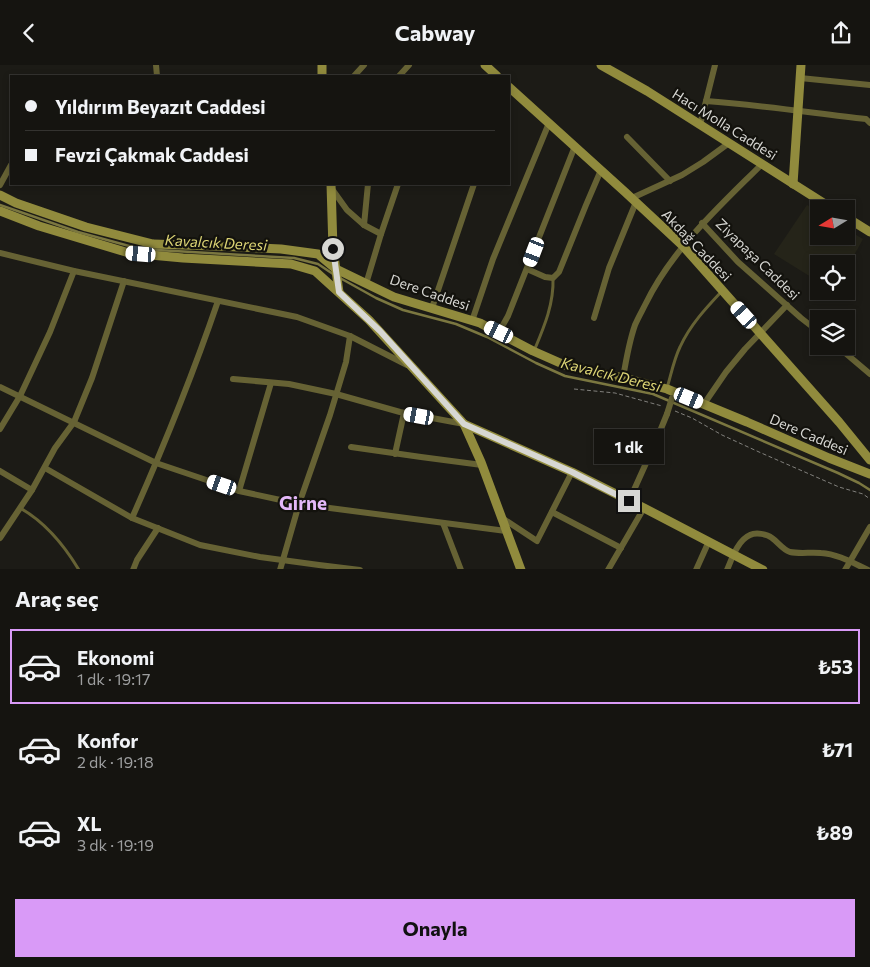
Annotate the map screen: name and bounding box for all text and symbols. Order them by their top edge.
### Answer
icon: back [15,19,43,47]
text: Cabway [395,19,475,46]
icon: share [827,19,855,47]
street label: Hacı Molla Caddesi [669,85,781,163]
text: Yıldırım Beyazıt Caddesi [55,95,266,118]
text: Fevzi Çakmak Caddesi [55,143,249,166]
north arrow [810,200,855,245]
map controls [810,200,855,355]
street label: Akdağ Caddesi [659,206,735,284]
street label: Ziyapaşa Caddesi [713,215,803,303]
water label: Kavalcık Deresi [164,230,269,254]
car [521,235,546,269]
route start [322,238,344,260]
car [125,245,156,263]
button: locate [810,255,855,300]
street label: Dere Caddesi [388,270,472,314]
car [728,299,759,331]
button: layers [810,310,855,355]
car [482,319,515,345]
water label: Kavalcık Deresi [559,353,664,395]
car [672,385,705,411]
car [402,406,435,426]
street label: Dere Caddesi [767,410,851,458]
callout: 1 dk [594,429,664,463]
text: 1 dk [615,437,643,456]
car [205,473,238,497]
route end [618,490,640,512]
district label: Girne [279,491,327,514]
text: Araç seç [15,585,99,612]
icon: car [17,644,62,689]
text: Ekonomi [77,646,154,669]
text: ₺53 [817,655,853,678]
text: 1 dk · 19:17 [77,669,150,688]
icon: car [17,727,62,772]
text: Konfor [77,729,138,752]
text: ₺71 [821,738,853,761]
text: 2 dk · 19:18 [77,752,154,771]
icon: car [17,810,62,855]
text: XL [77,812,102,835]
text: ₺89 [816,821,853,844]
text: 3 dk · 19:19 [77,835,154,854]
button: Onayla [15,899,855,957]

